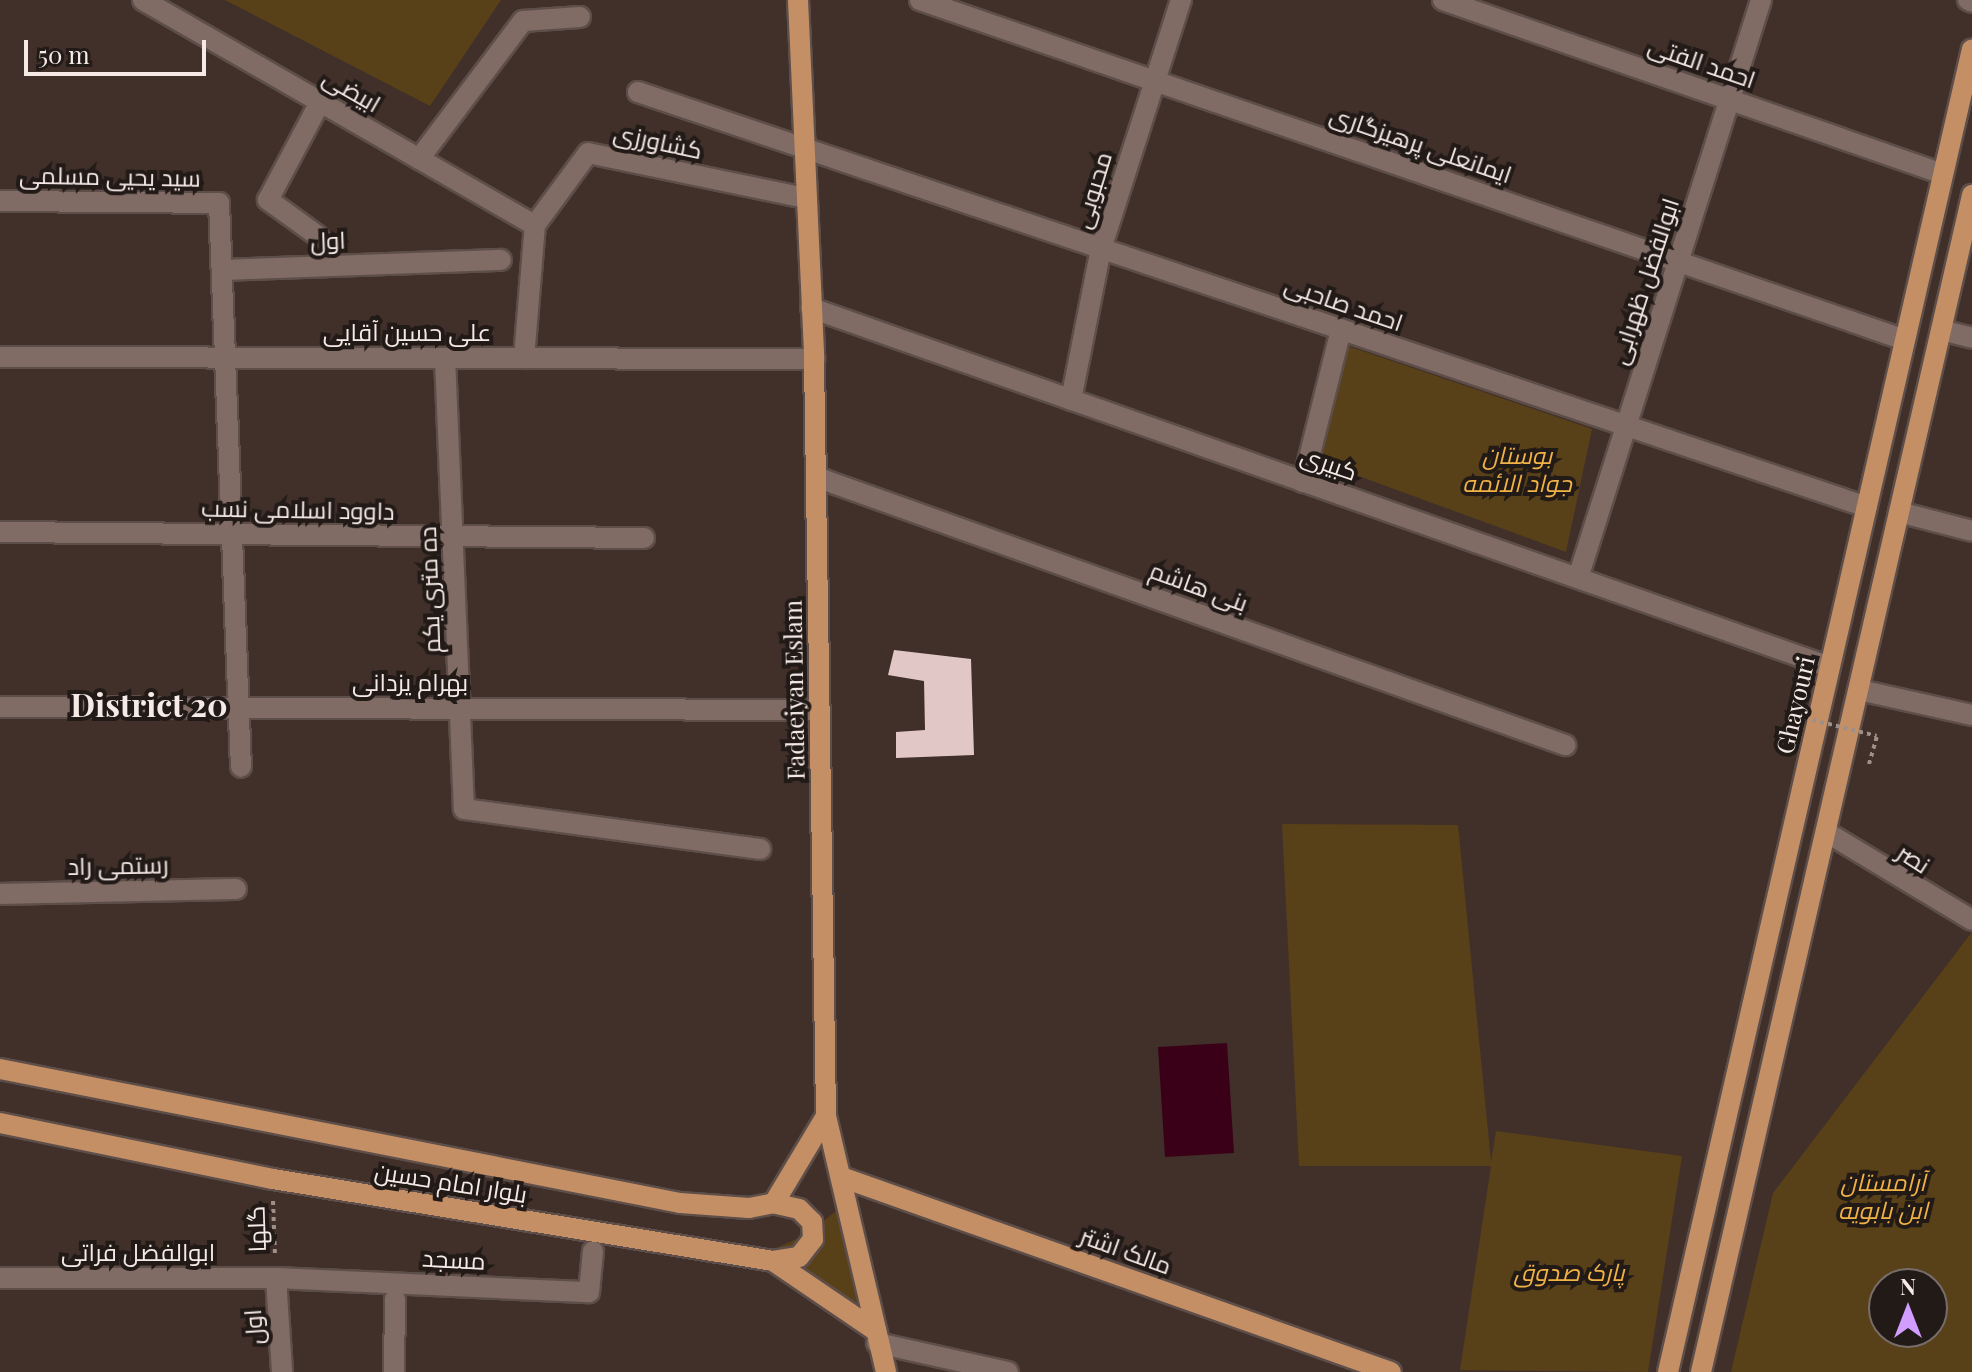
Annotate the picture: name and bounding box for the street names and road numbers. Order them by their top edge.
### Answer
street label: احمد الفتی [1645,30,1759,94]
street label: ابیضی [318,62,386,118]
street label: ایمانعلی پرهیزگاری [1326,99,1516,189]
street label: کشاورزی [611,118,705,164]
street label: محبوبی [1067,148,1117,232]
street label: سید یحیی مسلمی [19,160,201,192]
street label: ابوالفضل ظهرابی [1604,194,1684,368]
street label: اول [310,225,346,255]
street label: احمد صاحبی [1281,269,1407,337]
street label: علی حسین آقایی [323,318,491,346]
street label: کبیری [1297,440,1361,486]
street label: داوود اسلامی نسب [201,493,395,525]
street label: ده متری یکم [412,526,446,654]
street label: بنی هاشم [1146,555,1252,617]
street label: Fadaeiyan Eslam [778,600,810,780]
street label: Ghayouri [1770,653,1820,757]
street label: بهرام یزدانی [352,668,468,696]
street label: نصر [1892,837,1936,879]
street label: رستمی راد [67,850,169,880]
street label: بلوار امام حسین [373,1156,529,1208]
street label: گلها [241,1205,271,1253]
street label: مالک اشتر [1076,1220,1176,1280]
street label: ابوالفضل فراتی [61,1238,215,1266]
street label: مسجد [422,1243,486,1275]
street label: اول [237,1308,269,1346]

